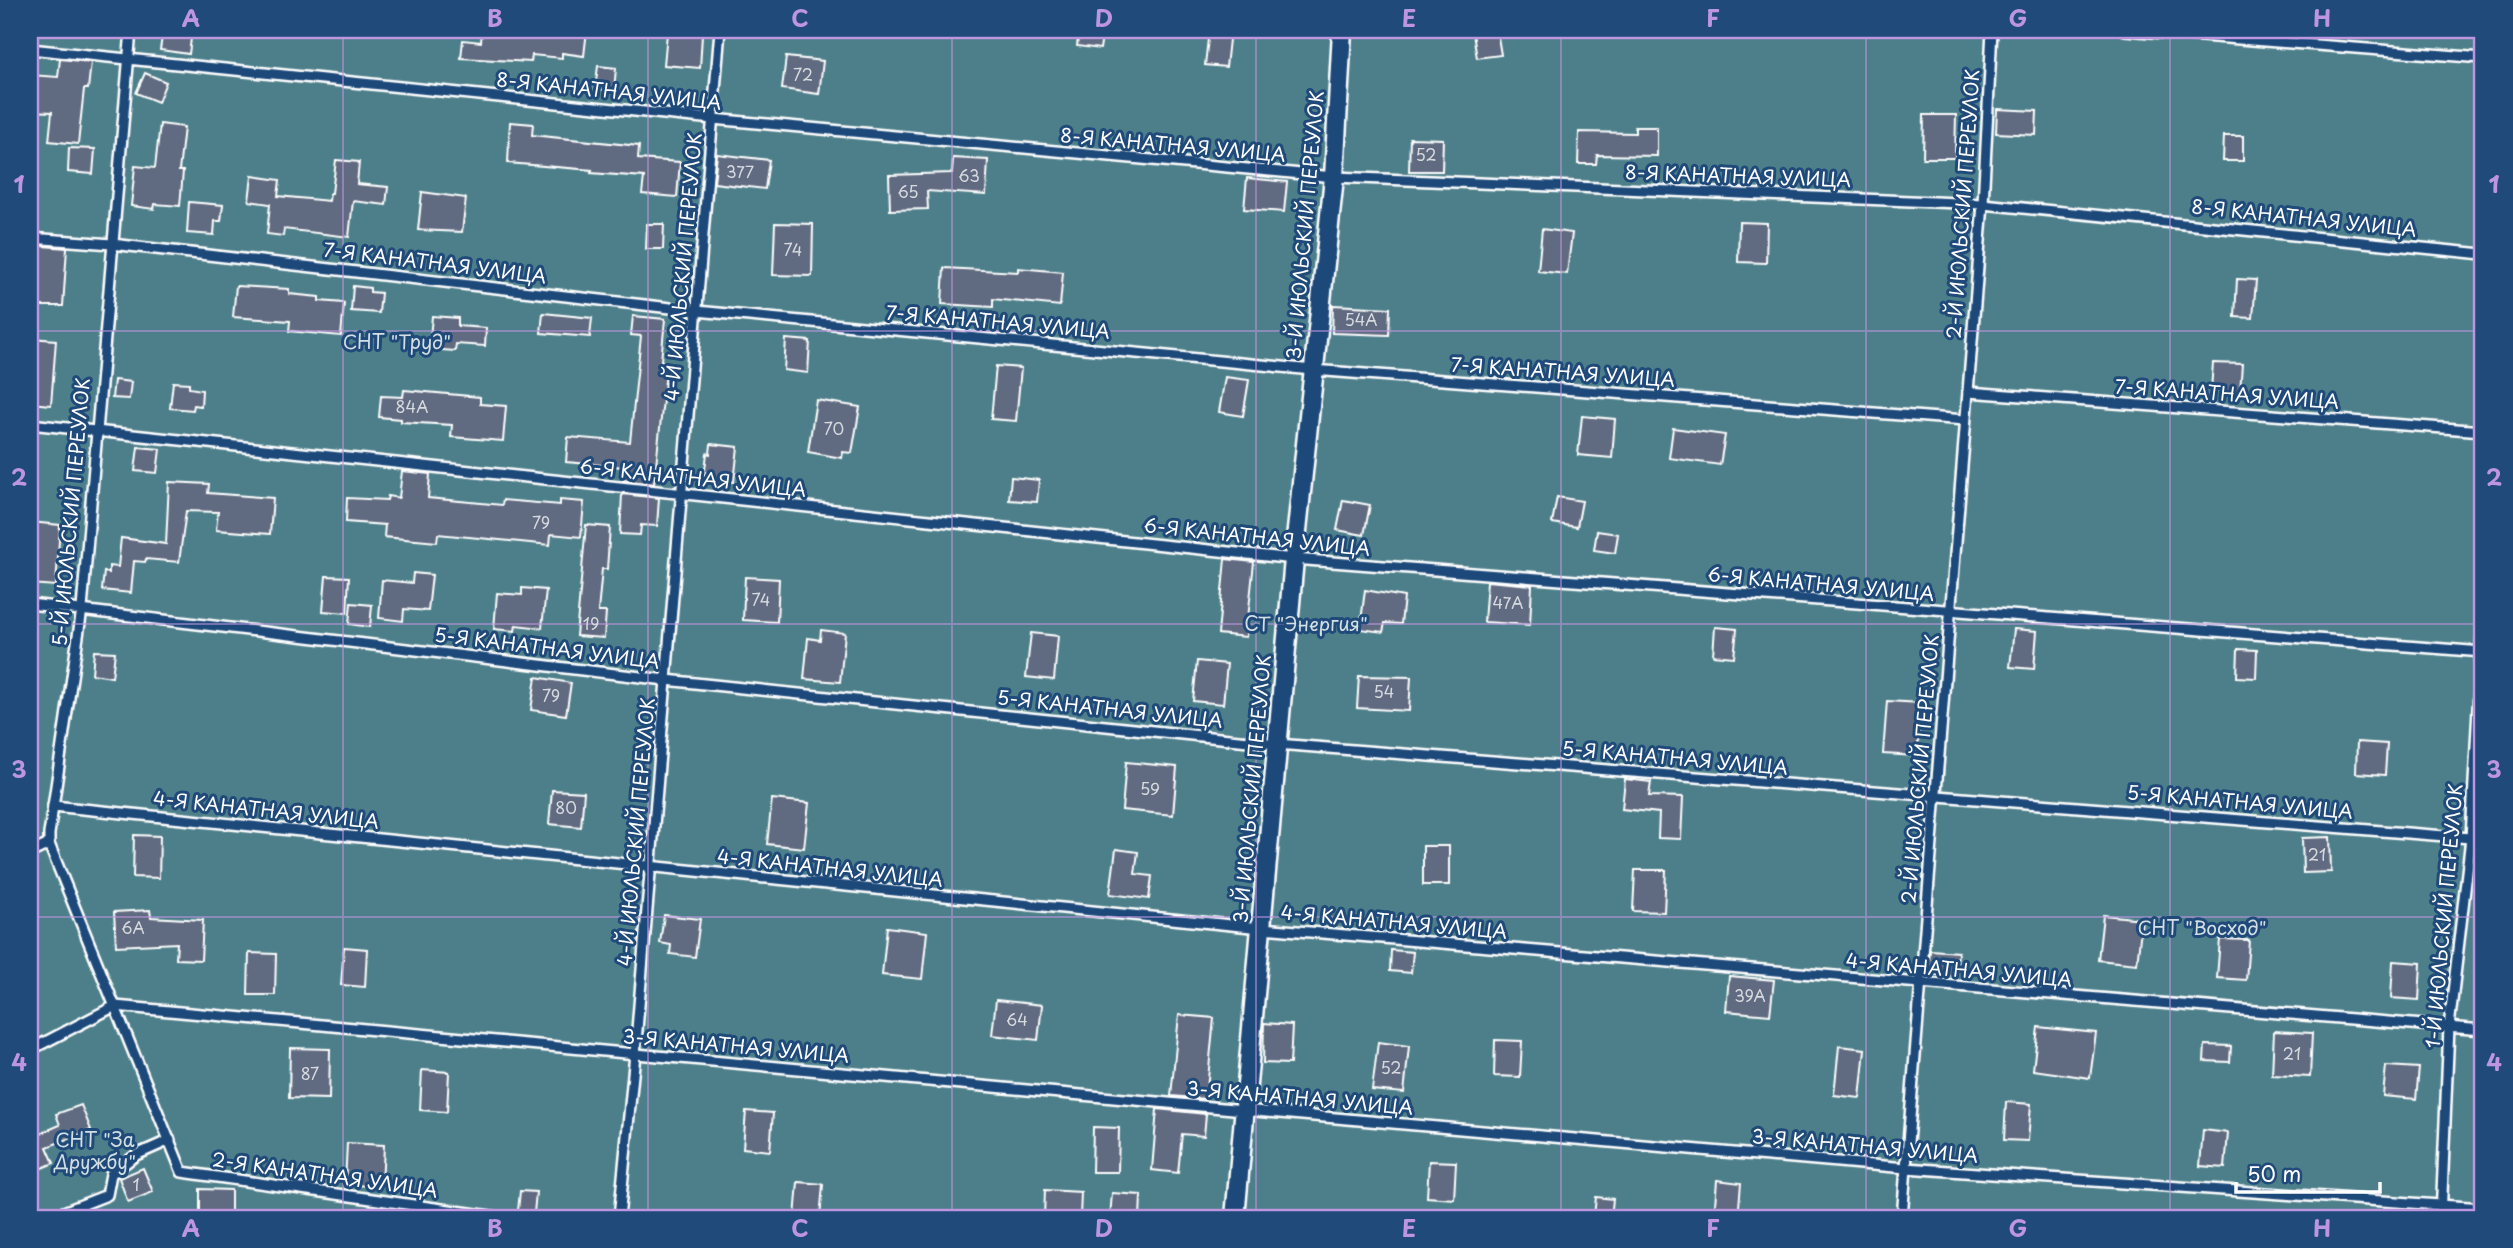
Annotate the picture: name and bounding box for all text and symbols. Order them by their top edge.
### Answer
text: A [182,0,200,35]
text: B [487,0,503,35]
text: C [791,0,809,35]
text: D [1095,0,1113,35]
text: E [1402,0,1416,35]
text: F [1706,0,1720,35]
text: G [2009,0,2027,35]
text: H [2313,0,2331,35]
house number: 72 [793,62,813,86]
street label: 8-Я КАНАТНАЯ УЛИЦА [495,64,723,116]
street label: 2-Й ИЮЛЬСКИЙ ПЕРЕУЛОК [1939,68,1985,340]
street label: 3-Й ИЮЛЬСКИЙ ПЕРЕУЛОК [1278,89,1330,360]
street label: 8-Я КАНАТНАЯ УЛИЦА [1059,120,1287,168]
street label: 4-Й ИЮЛЬСКИЙ ПЕРЕУЛОК [656,131,708,402]
house number: 52 [1415,142,1437,166]
street label: 8-Я КАНАТНАЯ УЛИЦА [1624,157,1852,193]
house number: 377 [726,159,754,183]
house number: 63 [958,163,980,187]
text: 1 [14,166,25,201]
text: 1 [2489,166,2500,201]
house number: 65 [897,179,919,203]
street label: 8-Я КАНАТНАЯ УЛИЦА [2190,191,2418,243]
street label: 7-Я КАНАТНАЯ УЛИЦА [322,234,548,290]
house number: 74 [784,237,802,261]
street label: 7-Я КАНАТНАЯ УЛИЦА [885,297,1111,345]
house number: 54А [1344,307,1378,331]
park label: СНТ "Труд" [343,327,451,355]
street label: 7-Я КАНАТНАЯ УЛИЦА [1450,349,1676,393]
street label: 7-Я КАНАТНАЯ УЛИЦА [2114,371,2340,415]
street label: 5-Й ИЮЛЬСКИЙ ПЕРЕУЛОК [44,377,96,647]
house number: 84А [396,394,428,418]
house number: 70 [824,416,844,440]
street label: 6-Я КАНАТНАЯ УЛИЦА [578,451,808,503]
text: 2 [11,459,27,494]
text: 2 [2486,459,2502,494]
house number: 79 [532,510,550,534]
street label: 6-Я КАНАТНАЯ УЛИЦА [1142,510,1372,562]
street label: 6-Я КАНАТНАЯ УЛИЦА [1706,559,1936,607]
house number: 74 [752,587,770,611]
house number: 47А [1492,590,1524,614]
park label: СТ "Энергия" [1244,609,1368,637]
house number: 19 [583,611,599,635]
street label: 5-Я КАНАТНАЯ УЛИЦА [433,619,661,675]
street label: 2-Й ИЮЛЬСКИЙ ПЕРЕУЛОК [1893,633,1945,905]
street label: 3-Й ИЮЛЬСКИЙ ПЕРЕУЛОК [1225,653,1277,924]
house number: 54 [1374,679,1394,703]
street label: 5-Я КАНАТНАЯ УЛИЦА [996,682,1224,734]
house number: 79 [542,683,560,707]
street label: 4-Й ИЮЛЬСКИЙ ПЕРЕУЛОК [609,696,661,967]
street label: 5-Я КАНАТНАЯ УЛИЦА [1561,733,1789,781]
text: 3 [11,751,27,786]
text: 3 [2486,751,2502,786]
house number: 59 [1140,776,1160,800]
street label: 5-Я КАНАТНАЯ УЛИЦА [2126,777,2354,825]
street label: 1-Й ИЮЛЬСКИЙ ПЕРЕУЛОК [2417,782,2469,1049]
street label: 4-Я КАНАТНАЯ УЛИЦА [152,783,380,835]
house number: 80 [555,795,577,819]
street label: 4-Я КАНАТНАЯ УЛИЦА [716,841,944,893]
house number: 21 [2308,842,2326,866]
street label: 4-Я КАНАТНАЯ УЛИЦА [1280,897,1508,945]
park label: СНТ "Восход" [2137,913,2267,941]
house number: 6А [121,915,145,939]
street label: 4-Я КАНАТНАЯ УЛИЦА [1845,945,2073,993]
house number: 39А [1734,983,1766,1007]
house number: 64 [1006,1007,1028,1031]
street label: 3-Я КАНАТНАЯ УЛИЦА [622,1021,850,1069]
house number: 21 [2283,1041,2301,1065]
text: 4 [11,1044,27,1079]
text: 4 [2486,1044,2502,1079]
house number: 52 [1380,1055,1402,1079]
house number: 87 [301,1061,319,1085]
street label: 3-Я КАНАТНАЯ УЛИЦА [1186,1073,1414,1121]
street label: 3-Я КАНАТНАЯ УЛИЦА [1751,1121,1979,1169]
park label: СНТ "За Дружбу" [53,1125,136,1175]
street label: 2-Я КАНАТНАЯ УЛИЦА [210,1144,440,1204]
scale bar [2236,1150,2380,1194]
text: 50 m [2247,1157,2301,1189]
house number: 1 [132,1172,140,1196]
text: A [182,1210,200,1245]
text: B [487,1210,503,1245]
text: C [791,1210,809,1245]
text: D [1095,1210,1113,1245]
text: E [1402,1210,1416,1245]
text: F [1706,1210,1720,1245]
text: G [2009,1210,2027,1245]
text: H [2313,1210,2331,1245]

